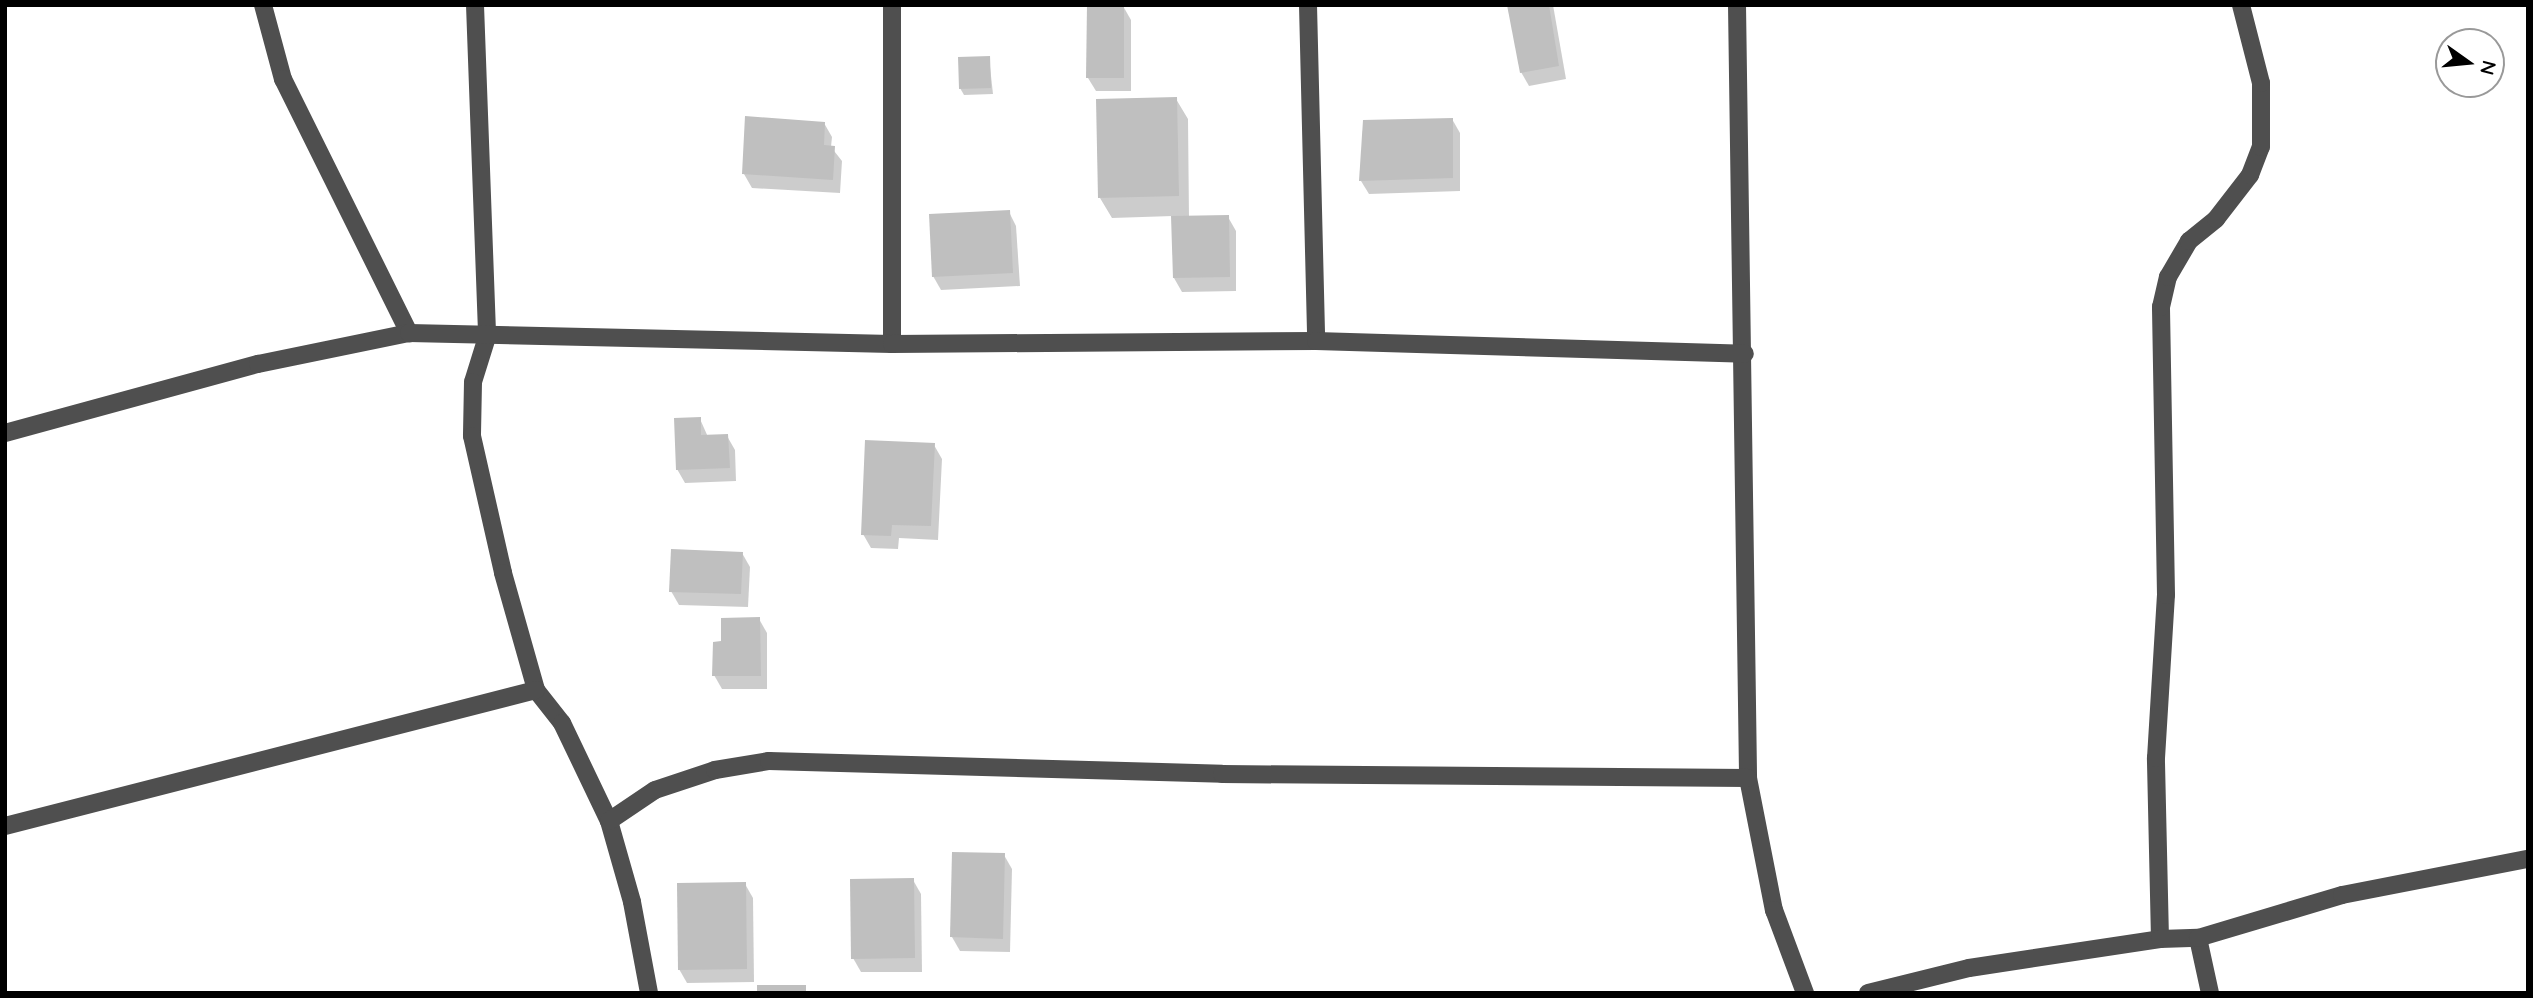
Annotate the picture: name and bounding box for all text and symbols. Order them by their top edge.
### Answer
north arrow [2435,28,2505,98]
text: N [2475,58,2502,78]

